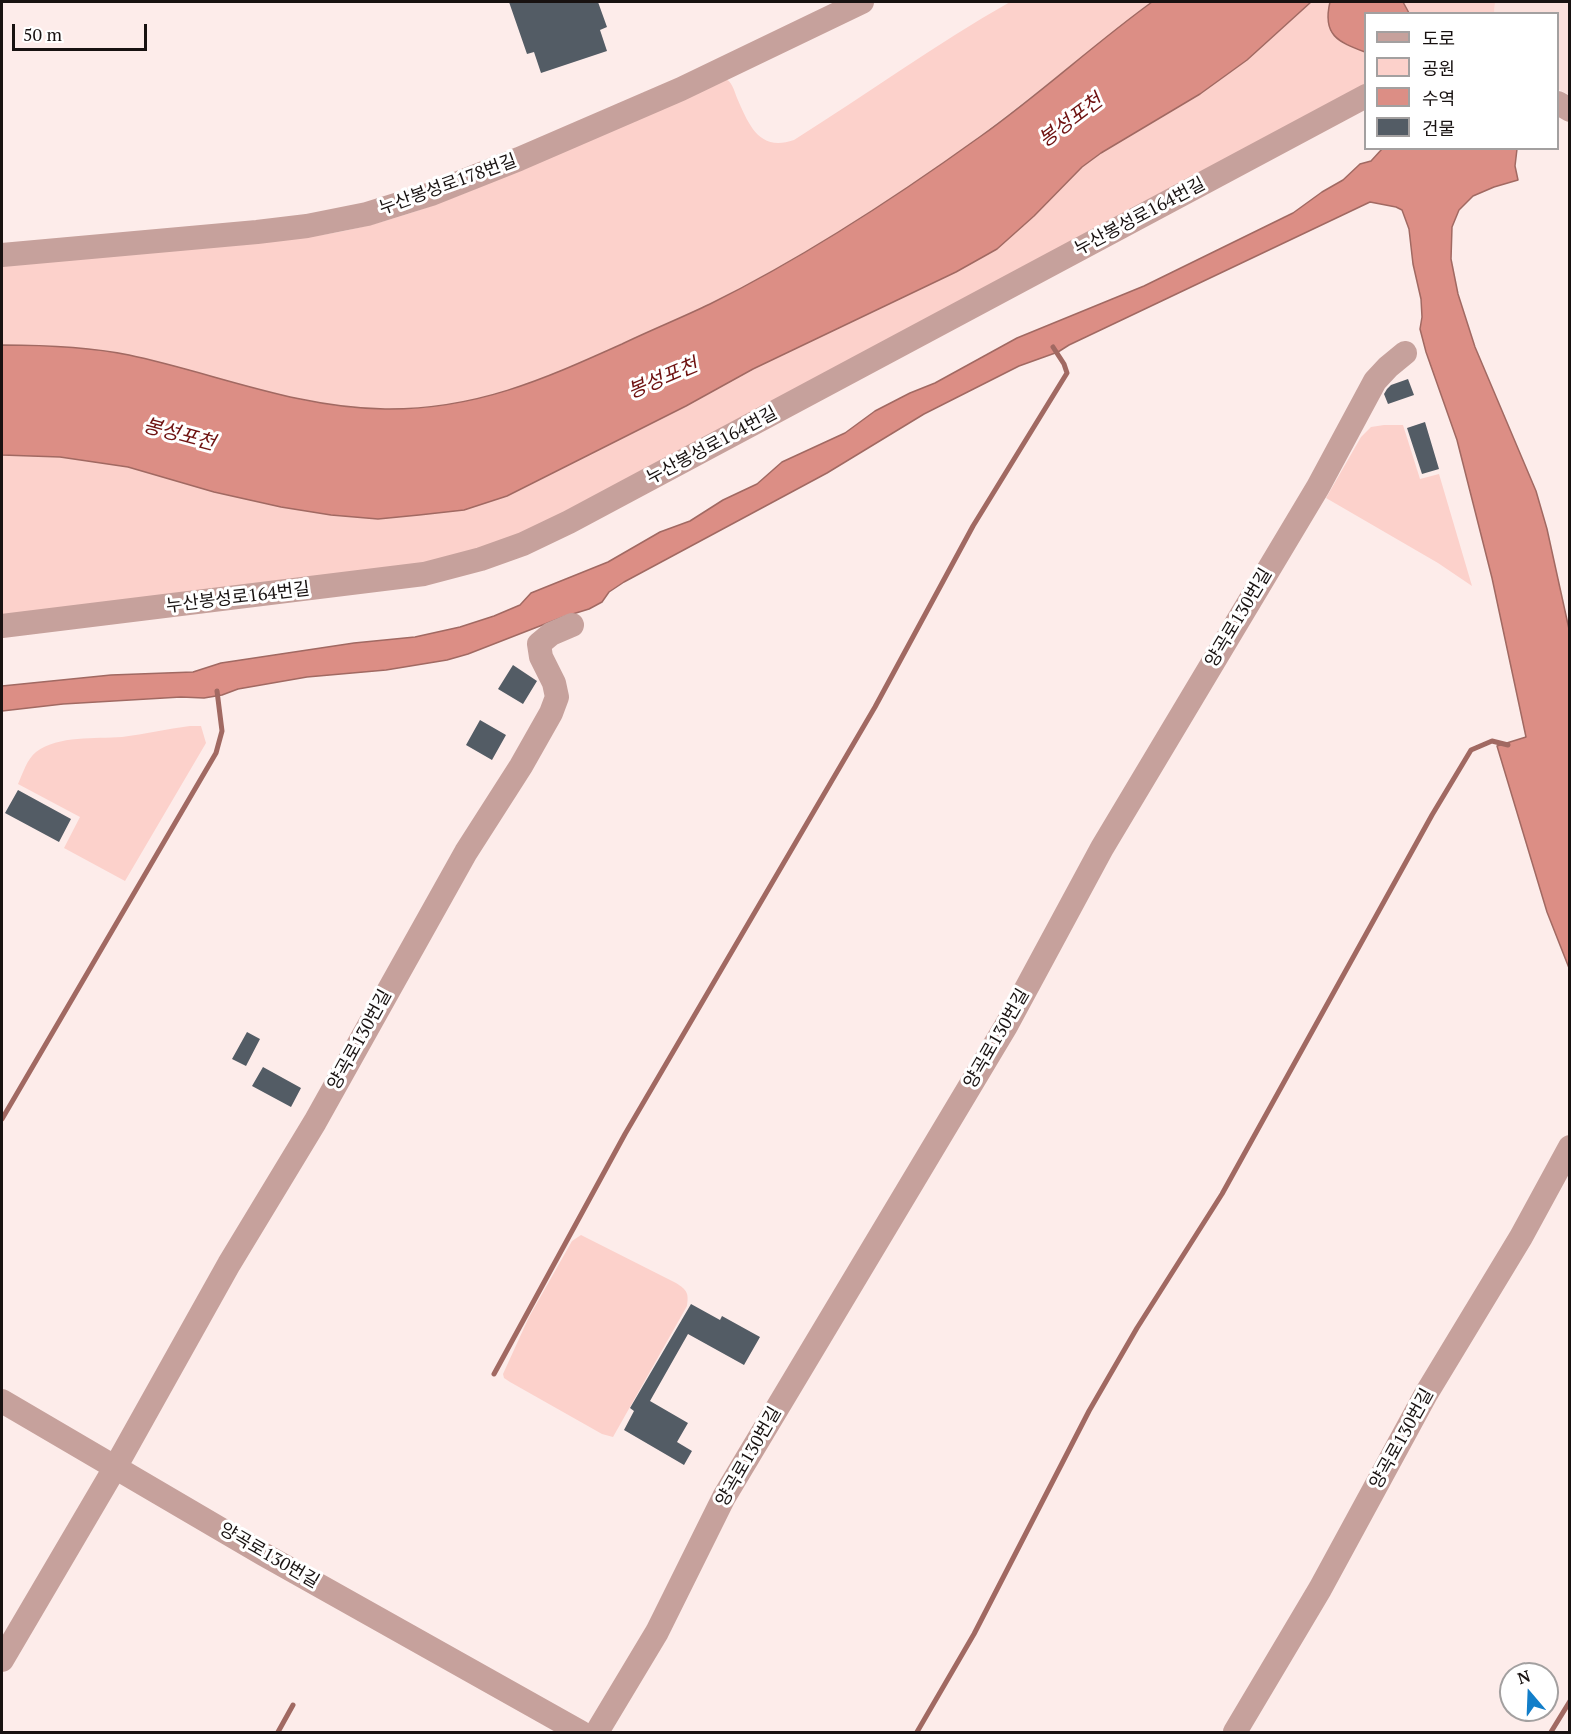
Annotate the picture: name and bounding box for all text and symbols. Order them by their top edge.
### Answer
scale bar [15,12,150,50]
legend [1364,12,1559,150]
text: 50 m [23,22,62,46]
text: 도로 [1422,26,1455,50]
text: 공원 [1422,56,1455,80]
text: 수역 [1422,86,1455,110]
water label: 봉성포천 [1034,89,1108,153]
text: 건물 [1422,116,1455,140]
street label: 누산봉성로178번길 [376,150,520,220]
street label: 누산봉성로164번길 [1071,173,1209,261]
water label: 봉성포천 [624,354,702,404]
street label: 누산봉성로164번길 [643,402,781,490]
water label: 봉성포천 [140,414,218,456]
street label: 양곡로130번길 [1201,565,1277,671]
street label: 누산봉성로164번길 [165,578,311,618]
street label: 양곡로130번길 [960,985,1034,1093]
street label: 양곡로130번길 [324,986,396,1094]
street label: 양곡로130번길 [1366,1385,1438,1493]
street label: 양곡로130번길 [712,1403,786,1511]
street label: 양곡로130번길 [215,1519,323,1593]
north arrow [1499,1662,1559,1722]
text: N [1514,1664,1533,1689]

